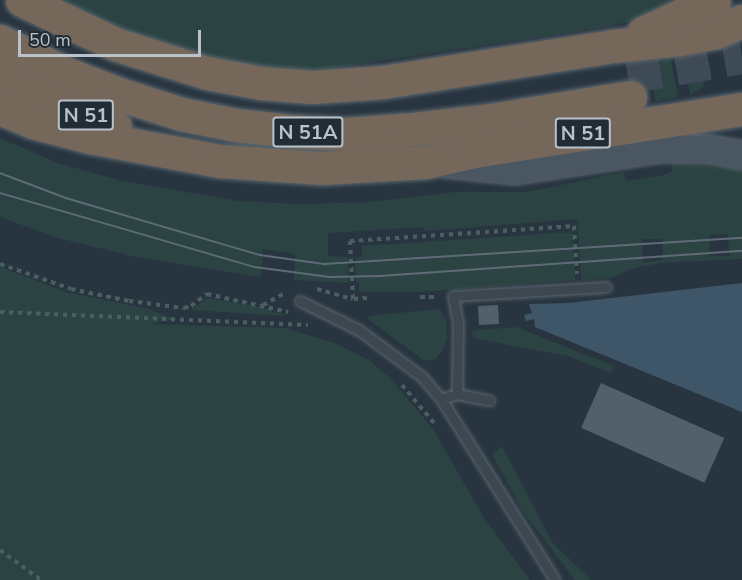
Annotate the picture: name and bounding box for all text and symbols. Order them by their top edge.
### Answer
scale bar [21,18,204,56]
text: 50 m [29,28,71,52]
road number: N 51 [58,98,115,132]
road number: N 51A [272,115,344,149]
road number: N 51 [554,116,612,150]

